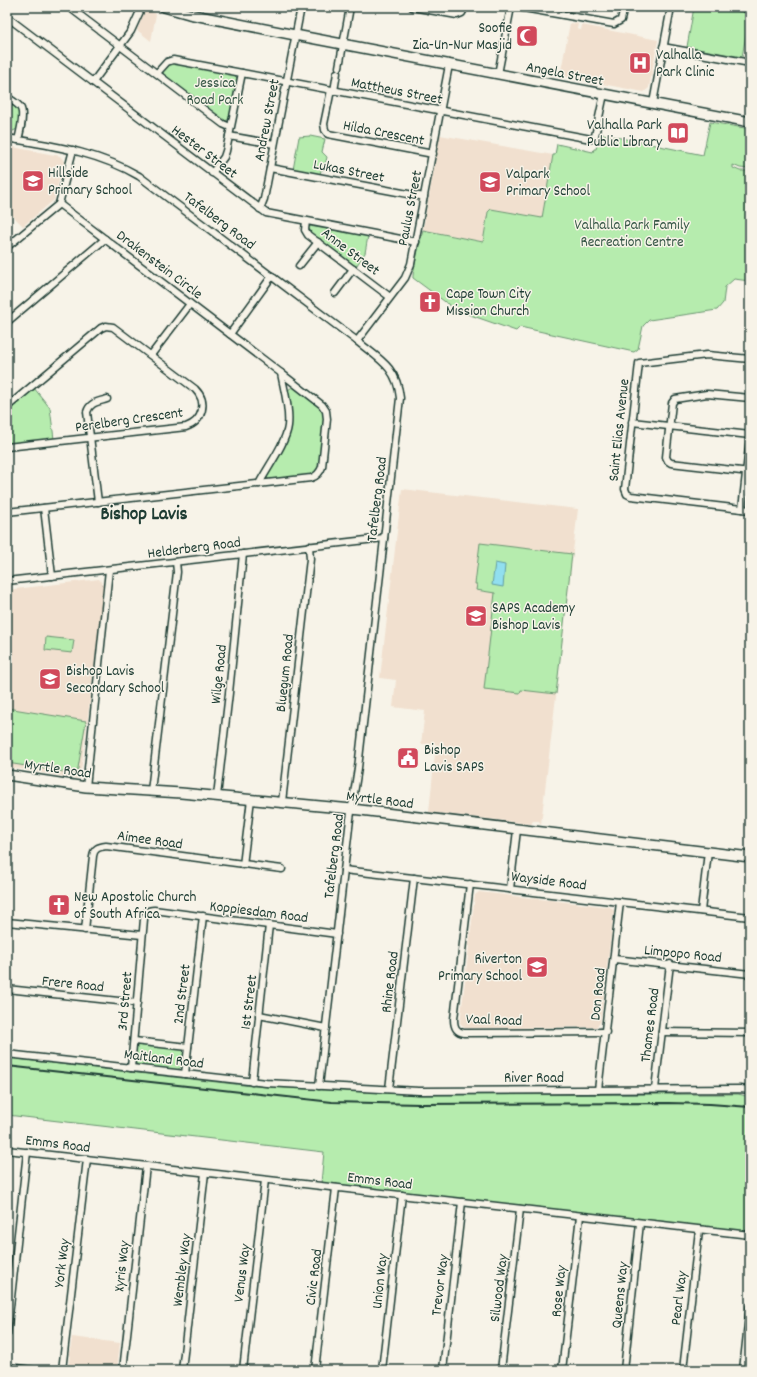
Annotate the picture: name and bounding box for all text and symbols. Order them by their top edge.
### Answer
place label: Soofie Zia-Un-Nur Masjid [412,18,512,57]
mosque icon: Soofie Zia-Un-Nur Masjid [514,23,540,49]
place label: Valhalla Park Clinic [656,45,714,84]
hospital icon: Valhalla Park Clinic [627,50,653,76]
street label: Angela Street [524,57,606,93]
street label: Mattheus Street [349,72,445,112]
park label: Jessica Road Park [186,73,244,112]
street label: Andrew Street [249,77,287,164]
street label: Hilda Crescent [341,115,427,153]
place label: Valhalla Park Public Library [587,115,663,154]
street label: Hester Street [166,120,242,185]
library icon: Valhalla Park Public Library [665,120,691,146]
street label: Lukas Street [311,154,386,190]
place label: Hillside Primary School [48,163,132,202]
place label: Valpark Primary School [506,164,590,203]
school or university icon: Hillside Primary School [20,168,46,194]
street label: Paulus Street [393,168,429,248]
school or university icon: Valpark Primary School [477,169,503,195]
street label: Tafelberg Road [178,187,259,256]
park label: Valhalla Park Family Recreation Centre [575,215,690,254]
street label: Anne Street [316,223,384,282]
street label: Drakenstein Circle [111,226,207,306]
place label: Cape Town City Mission Church [446,284,531,323]
church icon: Cape Town City Mission Church [417,289,443,315]
street label: Saint Elias Avenue [604,377,636,483]
street label: Perelberg Crescent [74,402,185,439]
street label: Tafelberg Road [362,456,394,543]
district label: Bishop Lavis [101,502,187,529]
street label: Helderberg Road [146,532,242,566]
place label: SAPS Academy Bishop Lavis [492,598,576,637]
school or university icon: SAPS Academy Bishop Lavis [463,603,489,629]
street label: Bluegum Road [271,633,301,713]
street label: Wilge Road [206,643,234,705]
place label: Bishop Lavis Secondary School [66,661,165,700]
school or university icon: Bishop Lavis Secondary School [37,666,63,692]
place label: Bishop Lavis SAPS [424,740,484,779]
public building icon: Bishop Lavis SAPS [395,745,421,771]
street label: Myrtle Road [23,754,93,786]
street label: Myrtle Road [345,786,415,816]
street label: Tafelberg Road [319,813,351,900]
street label: Aimee Road [116,825,184,856]
street label: Wayside Road [510,866,588,898]
place label: New Apostolic Church of South Africa [74,887,197,926]
church icon: New Apostolic Church of South Africa [46,892,72,918]
street label: Koppiesdam Road [208,896,309,930]
street label: Limpopo Road [643,940,723,970]
place label: Riverton Primary School [438,949,522,988]
street label: Rhine Road [376,950,406,1014]
school or university icon: Riverton Primary School [524,954,550,980]
street label: 2nd Street [168,962,198,1026]
street label: Don Road [585,967,613,1022]
street label: 3rd Street [112,970,140,1032]
street label: Frere Road [41,971,105,999]
street label: 1st Street [236,973,264,1031]
street label: Thames Road [636,987,666,1064]
street label: Vaal Road [465,1009,522,1033]
street label: Maitland Road [123,1044,205,1076]
street label: River Road [504,1068,564,1090]
street label: Emms Road [24,1130,91,1160]
street label: Emms Road [346,1167,413,1197]
street label: Wembley Way [168,1232,198,1308]
street label: York Way [49,1237,77,1289]
street label: Xyris Way [109,1239,137,1293]
street label: Venus Way [228,1242,258,1304]
street label: Civic Road [301,1248,329,1307]
street label: Union Way [367,1251,395,1310]
street label: Trevor Way [426,1252,456,1317]
street label: Silwood Way [485,1252,515,1323]
street label: Queens Way [607,1260,636,1330]
street label: Rose Way [546,1263,574,1318]
street label: Pearl Way [666,1269,694,1327]

